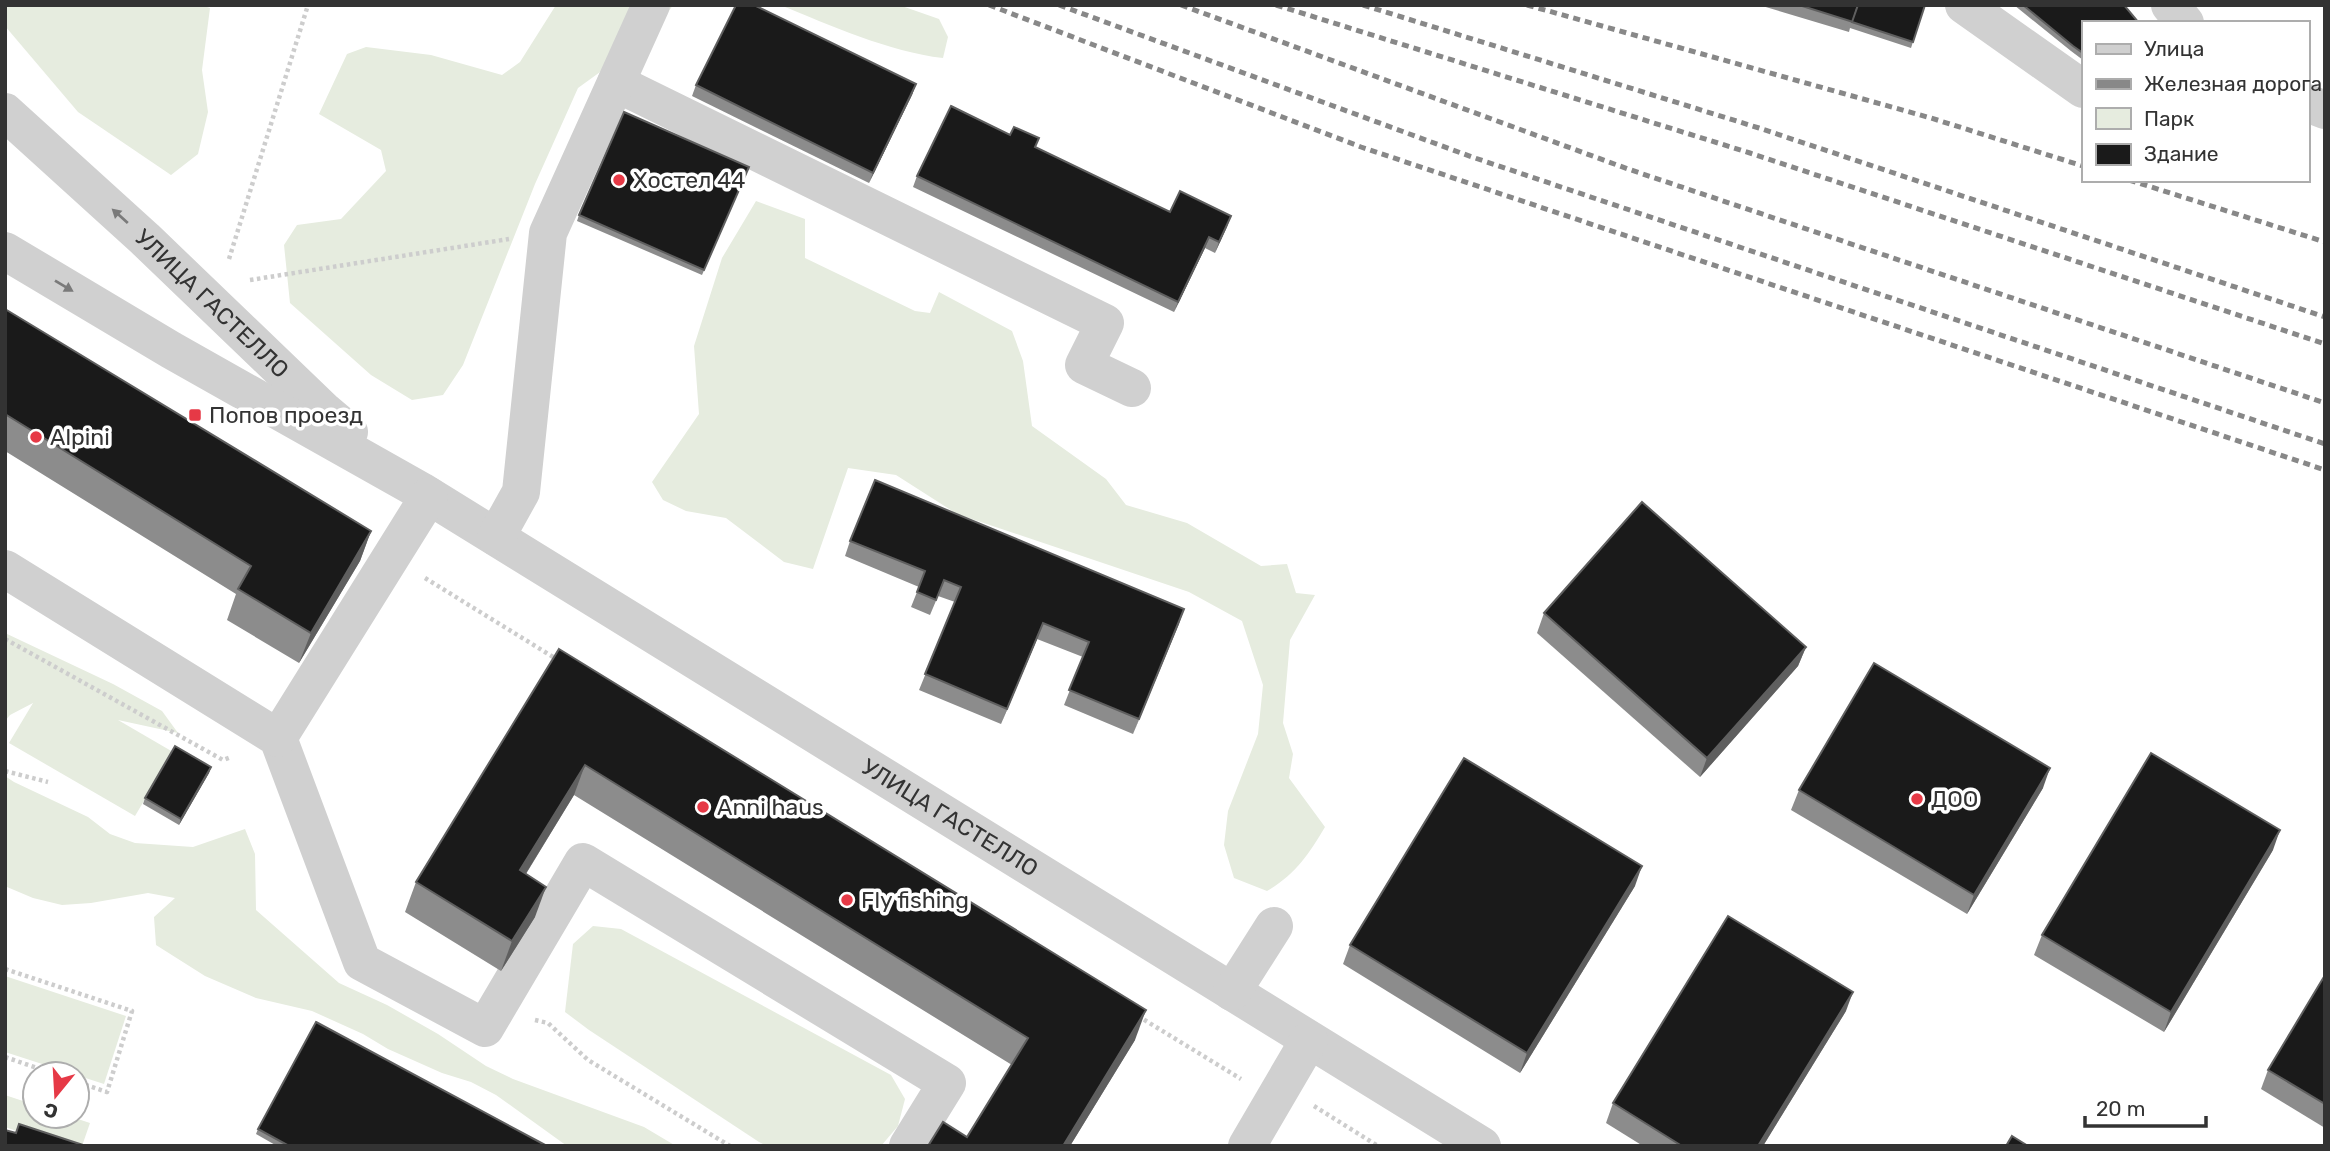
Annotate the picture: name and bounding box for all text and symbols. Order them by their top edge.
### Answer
legend [2082,21,2309,182]
text: Улица [2144,36,2204,61]
text: Железная дорога [2144,71,2322,96]
text: Парк [2144,106,2194,131]
text: Здание [2144,141,2219,166]
place label: Хостел 44 [633,166,746,194]
marker: Хостел 44 [611,172,627,188]
one-way arrow [112,209,129,225]
street label: УЛИЦА ГАСТЕЛЛО [130,223,295,384]
one-way arrow [54,280,73,293]
place label: Попов проезд [209,401,363,429]
marker: Попов проезд [187,407,203,423]
place label: Alpini [50,423,110,451]
marker: Alpini [28,429,44,445]
street label: УЛИЦА ГАСТЕЛЛО [857,753,1043,883]
place label: ДОО [1931,785,1978,813]
marker: ДОО [1909,791,1925,807]
place label: Anni haus [717,793,824,821]
marker: Anni haus [695,799,711,815]
place label: Fly fishing [861,886,969,914]
marker: Fly fishing [839,892,855,908]
north arrow [21,1060,91,1130]
scale bar [2085,1084,2206,1128]
text: 20 m [2096,1096,2145,1121]
text: С [41,1098,61,1124]

